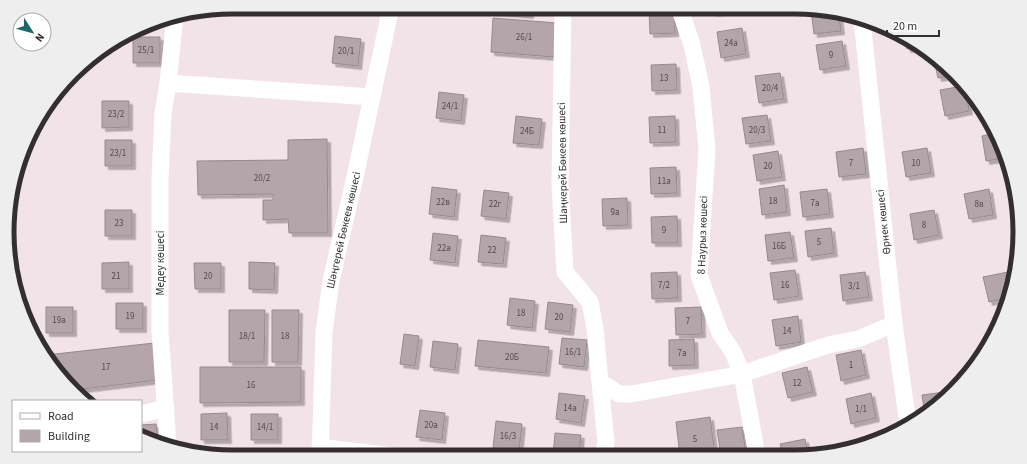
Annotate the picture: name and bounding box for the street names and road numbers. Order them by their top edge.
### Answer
street label: Шаңкерей Бөкеев көшесі [554,102,571,224]
street label: Шәңгерей Бөкеев көшесі [323,170,364,290]
street label: Өрнек көшесі [873,189,894,255]
street label: 8 Наурыз көшесі [694,195,711,275]
street label: Медеу көшесі [153,231,168,295]

